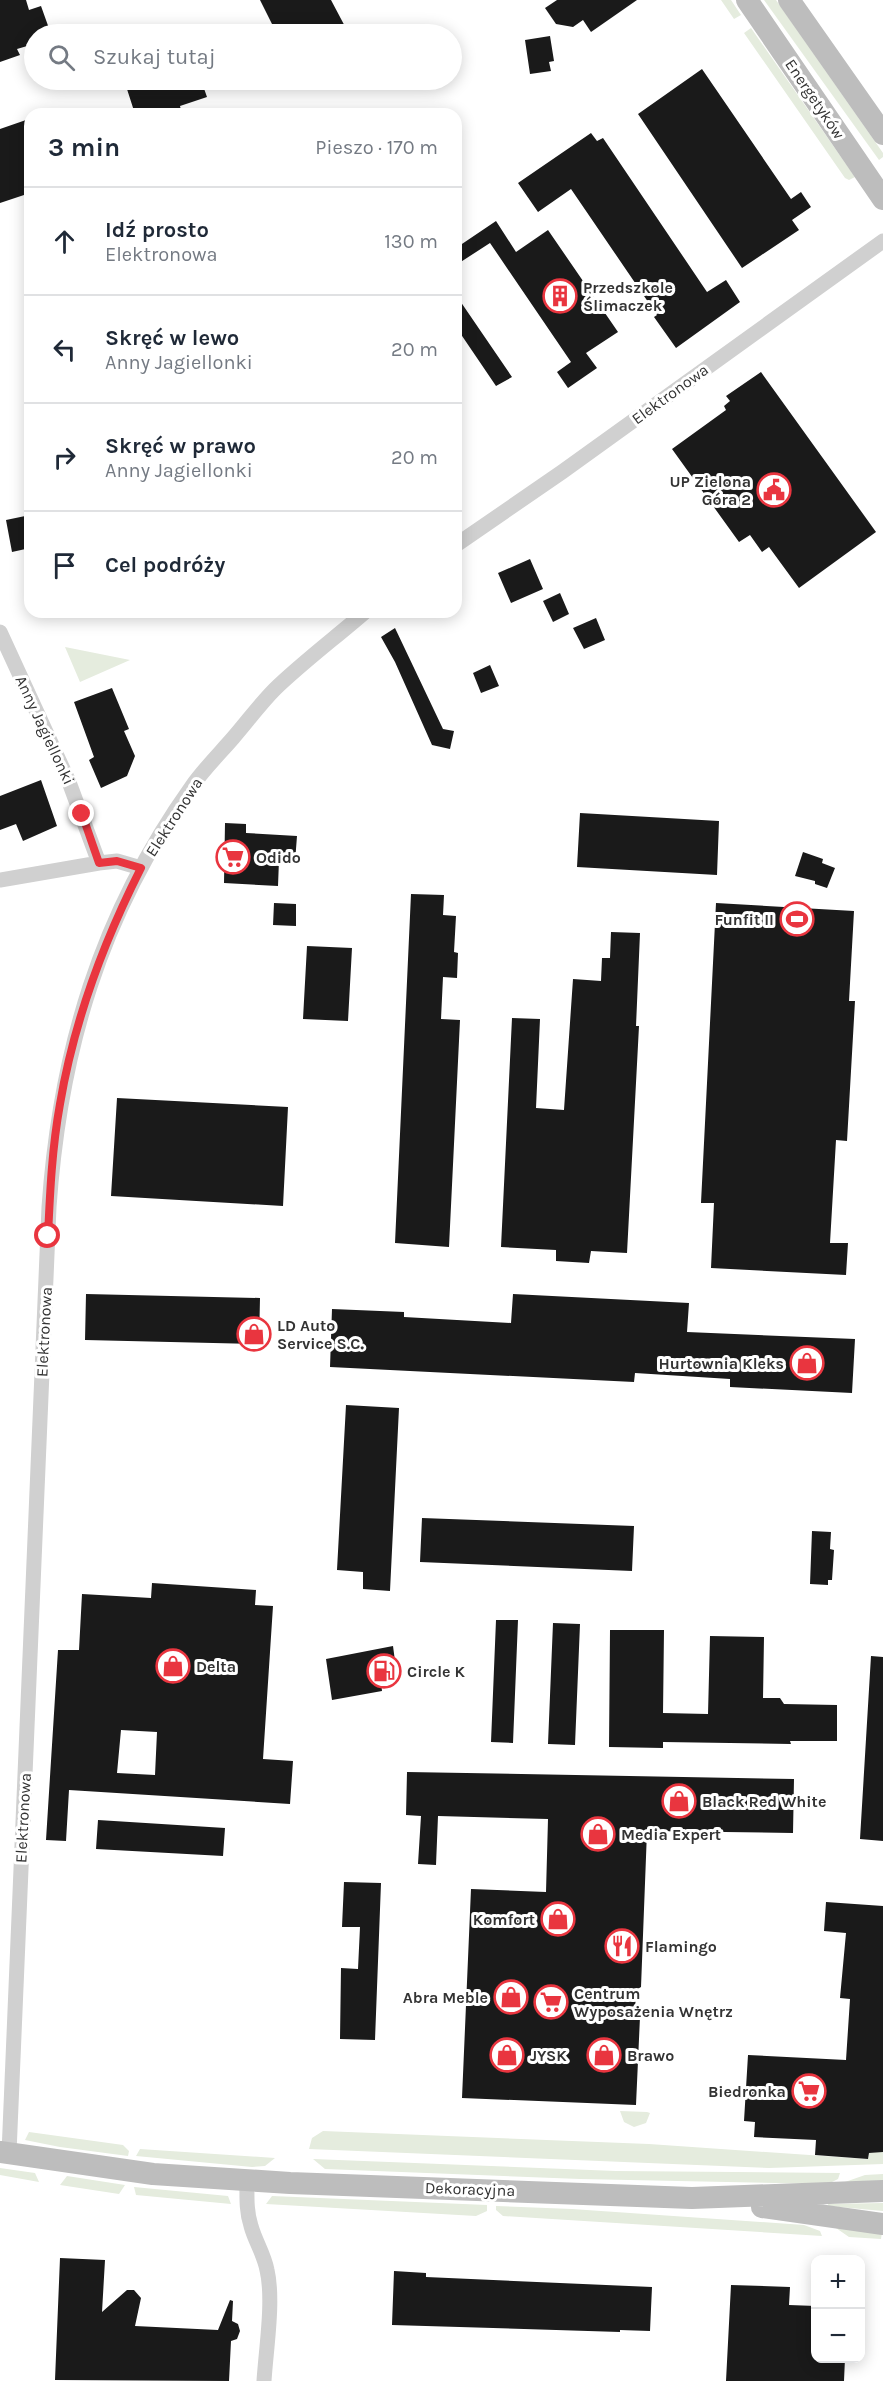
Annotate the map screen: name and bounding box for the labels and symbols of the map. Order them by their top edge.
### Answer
street label: Energetyków [781,55,849,143]
building icon: Przedszkole Ślimaczek [542,278,578,314]
place label: Przedszkole Ślimaczek [583,278,673,315]
street label: Elektronowa [628,360,712,428]
place label: UP Zielona Góra 2 [670,472,751,509]
public building icon: UP Zielona Góra 2 [756,472,792,508]
street label: Anny Jagiellonki [11,672,79,788]
street label: Elektronowa [142,774,206,860]
route end [68,800,94,826]
supermarket icon: Odido [215,839,251,875]
place label: Odido [256,848,301,867]
sports icon: Funfit II [779,901,815,937]
place label: Funfit II [714,910,774,929]
route start [34,1222,60,1248]
street label: Elektronowa [32,1287,56,1377]
shop icon: LD Auto Service S.C. [236,1316,272,1352]
place label: LD Auto Service S.C. [277,1316,364,1353]
shop icon: Hurtownia Kleks [789,1345,825,1381]
place label: Hurtownia Kleks [659,1354,784,1373]
shop icon: Delta [155,1648,191,1684]
fuel station icon: Circle K [366,1653,402,1689]
place label: Delta [196,1657,236,1676]
place label: Circle K [407,1662,466,1681]
street label: Elektronowa [11,1773,35,1863]
shop icon: Black Red White [661,1783,697,1819]
place label: Black Red White [702,1792,826,1811]
shop icon: Media Expert [580,1816,616,1852]
place label: Media Expert [621,1825,721,1844]
shop icon: Komfort [540,1901,576,1937]
place label: Komfort [473,1910,535,1929]
restaurant icon: Flamingo [604,1928,640,1964]
place label: Flamingo [645,1937,717,1956]
shop icon: Abra Meble [493,1979,529,2015]
supermarket icon: Centrum Wyposażenia Wnętrz [533,1984,569,2020]
place label: Centrum Wyposażenia Wnętrz [574,1984,733,2021]
place label: Abra Meble [403,1988,488,2007]
shop icon: JYSK [489,2037,525,2073]
shop icon: Brawo [586,2037,622,2073]
place label: JYSK [530,2046,567,2065]
place label: Brawo [627,2046,674,2065]
supermarket icon: Biedronka [791,2073,827,2109]
place label: Biedronka [708,2082,786,2101]
street label: Dekoracyjna [425,2178,515,2200]

